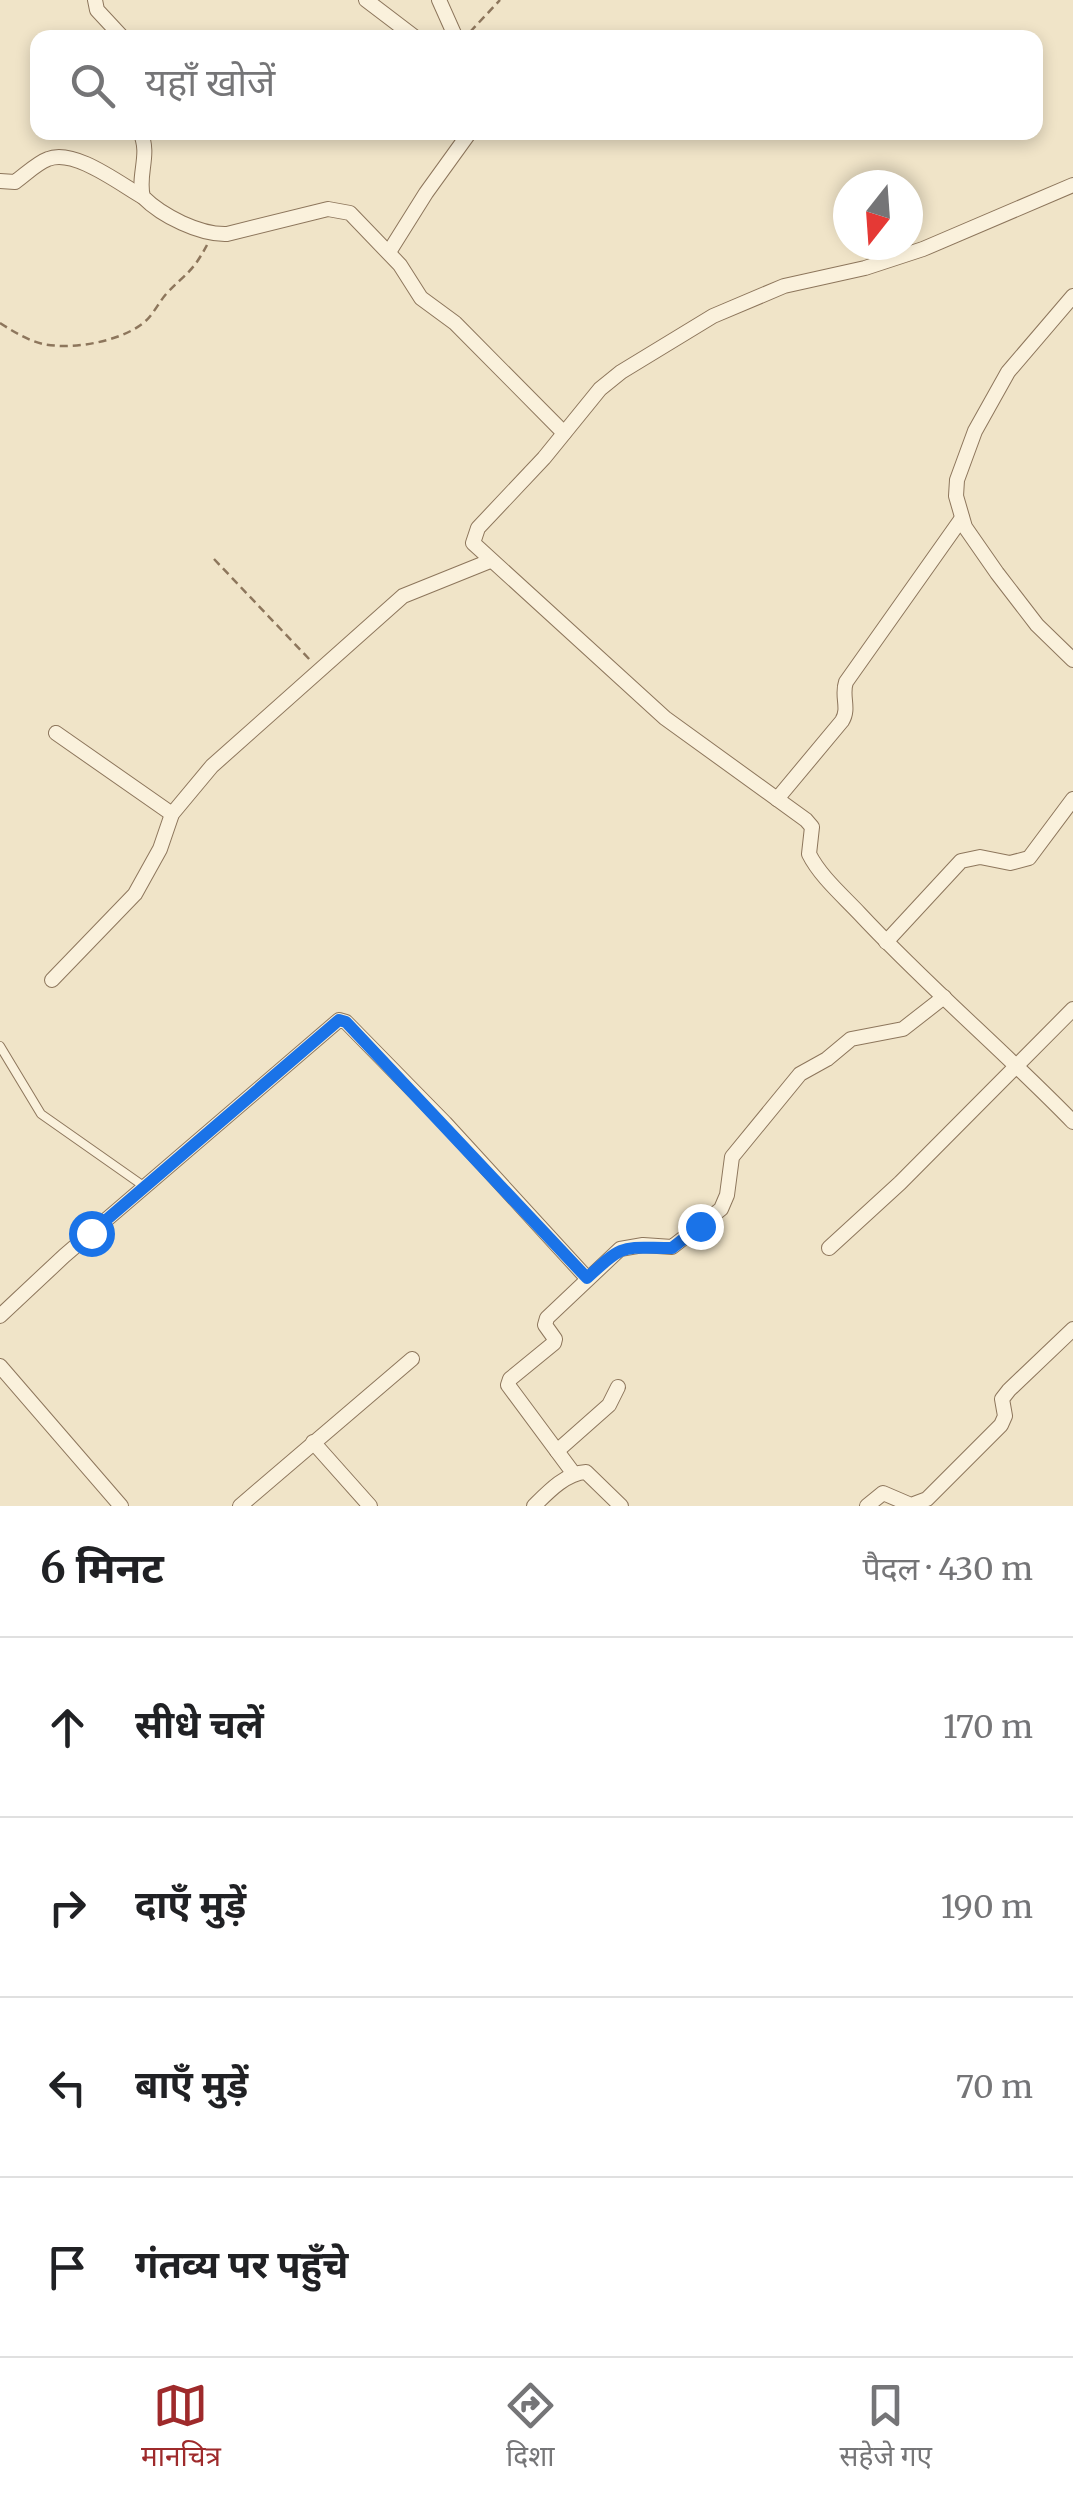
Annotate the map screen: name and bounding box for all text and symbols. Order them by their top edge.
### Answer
search box [30,30,1043,140]
icon: search [65,58,120,113]
text: यहाँ खोजें [145,59,275,106]
north arrow [833,170,923,260]
route end [678,1204,724,1250]
route start [69,1211,115,1257]
text: 6 मिनट [40,1542,164,1594]
text: पैदल · 430 m [862,1549,1033,1589]
icon: ahead [40,1700,95,1755]
text: सीधे चलें [135,1701,264,1748]
text: 170 m [943,1707,1033,1747]
icon: right [40,1880,95,1935]
text: दाएँ मुड़ें [135,1881,246,1928]
text: 190 m [941,1887,1033,1927]
icon: left [40,2060,95,2115]
text: बाएँ मुड़ें [135,2061,248,2108]
text: 70 m [956,2067,1033,2107]
icon: arrive [40,2240,95,2295]
text: गंतव्य पर पहुँचे [135,2241,348,2288]
tab: मानचित्र [141,2378,221,2477]
tab: दिशा [503,2378,558,2477]
tab: सहेजे गए [840,2378,932,2477]

